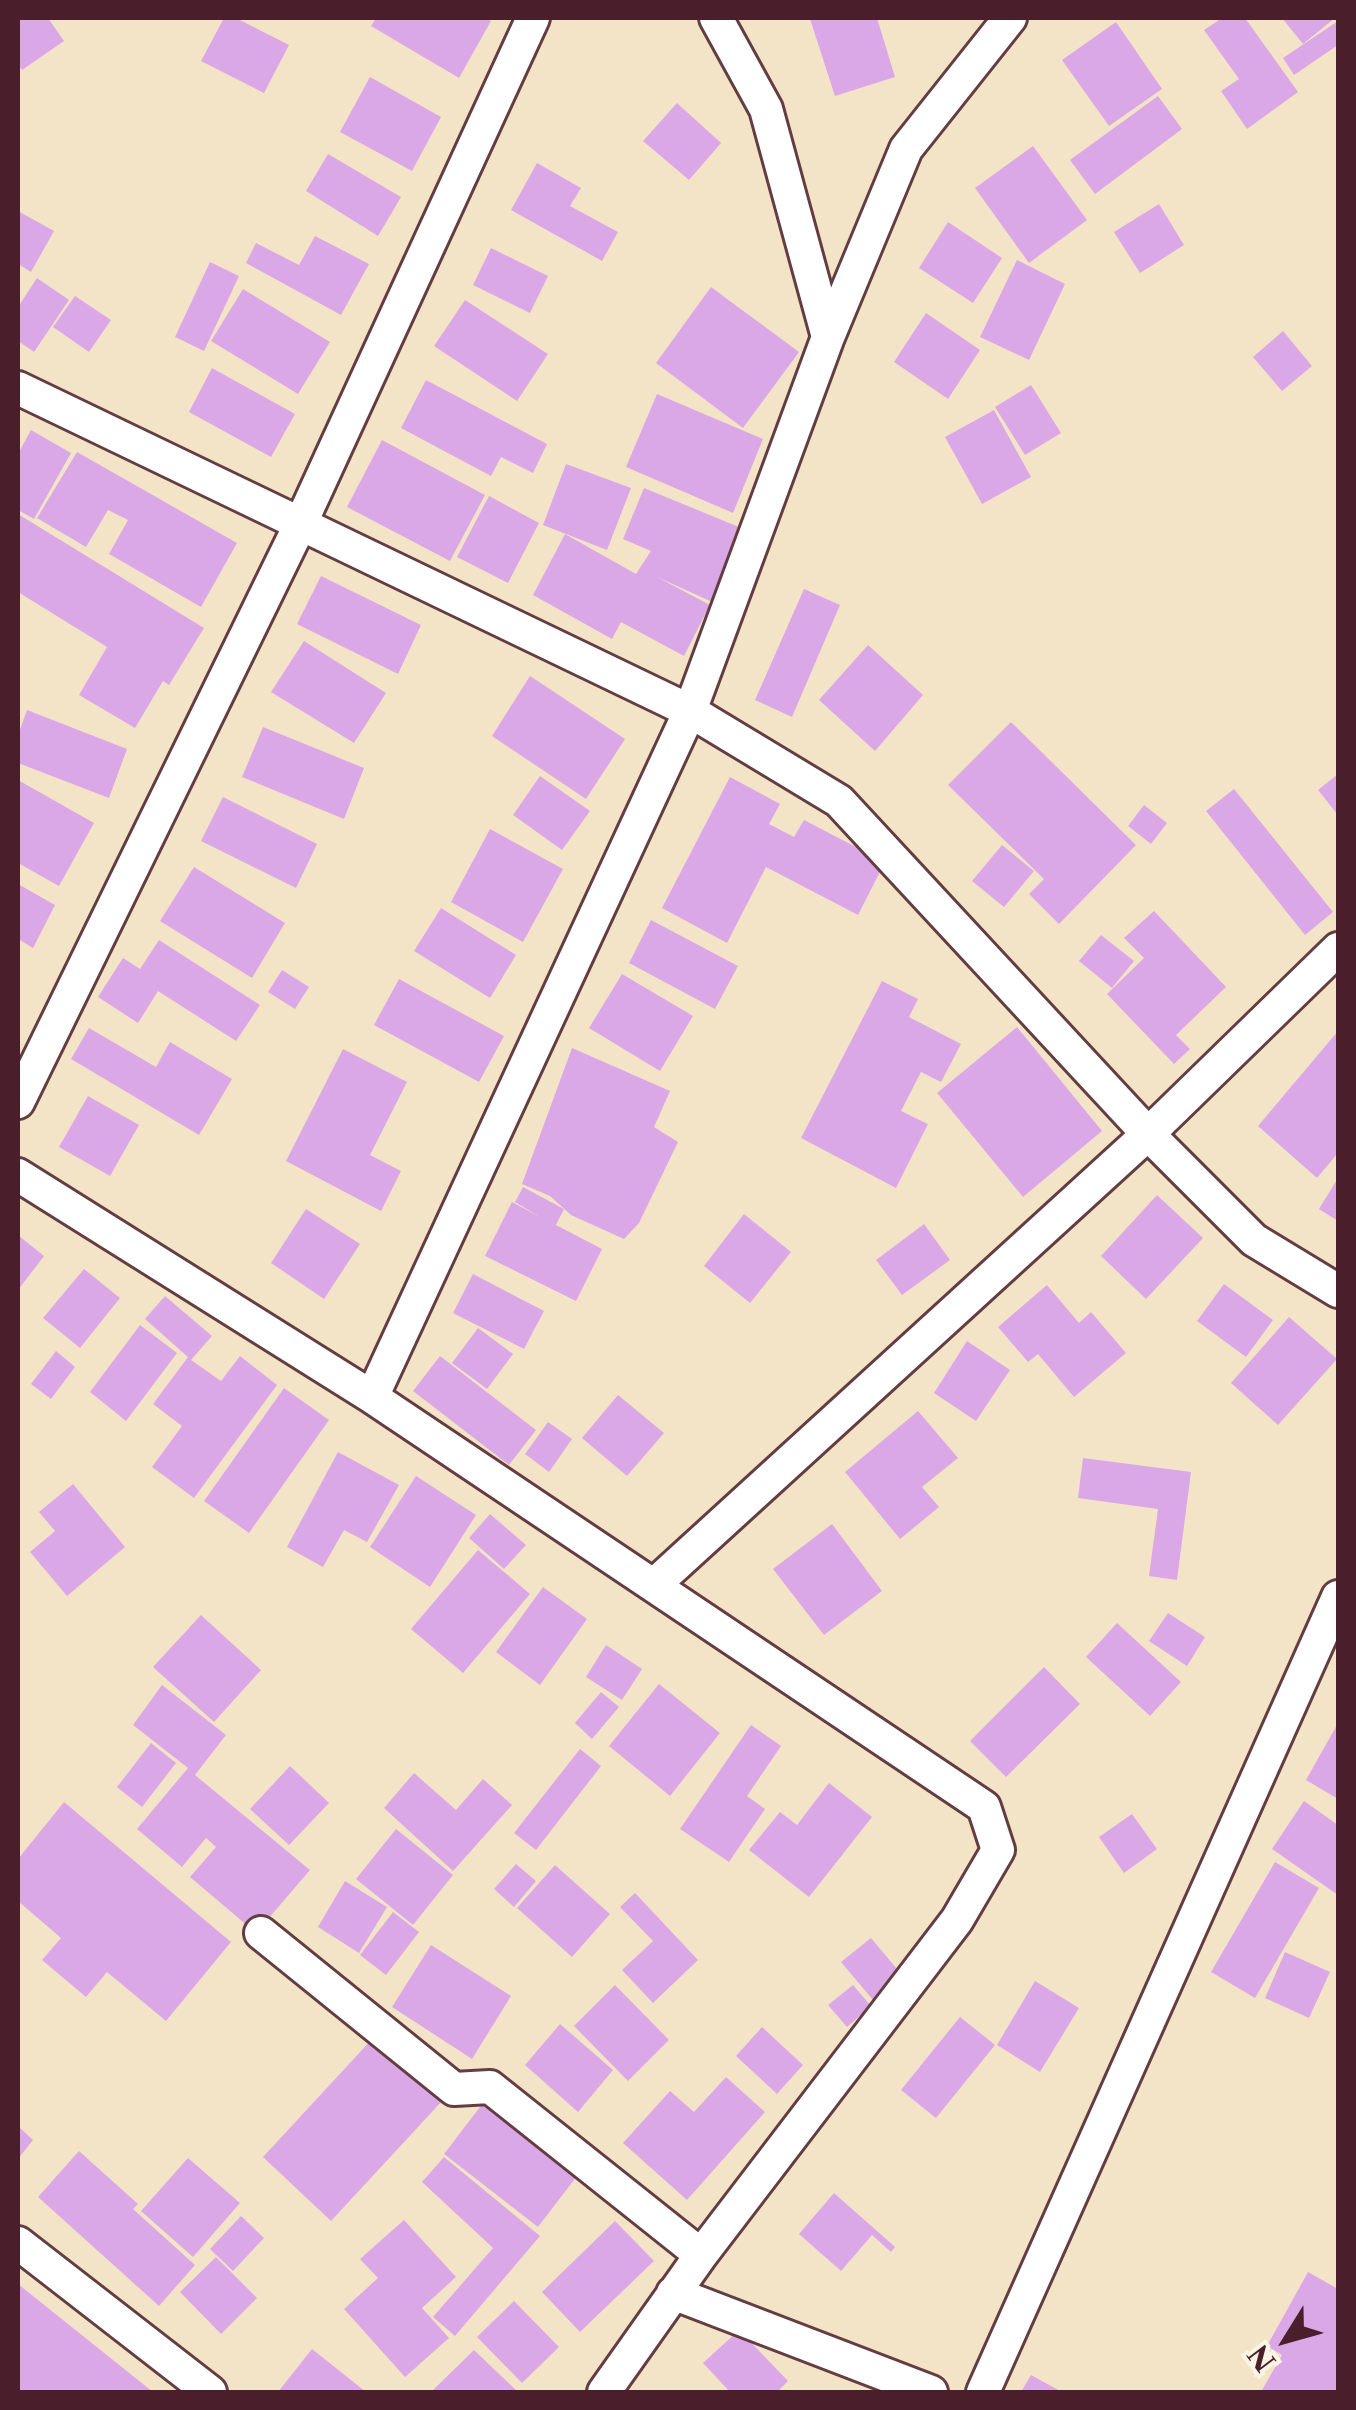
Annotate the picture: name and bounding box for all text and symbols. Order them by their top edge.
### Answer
north arrow [1236,2290,1336,2390]
text: N [1241,2338,1283,2378]

